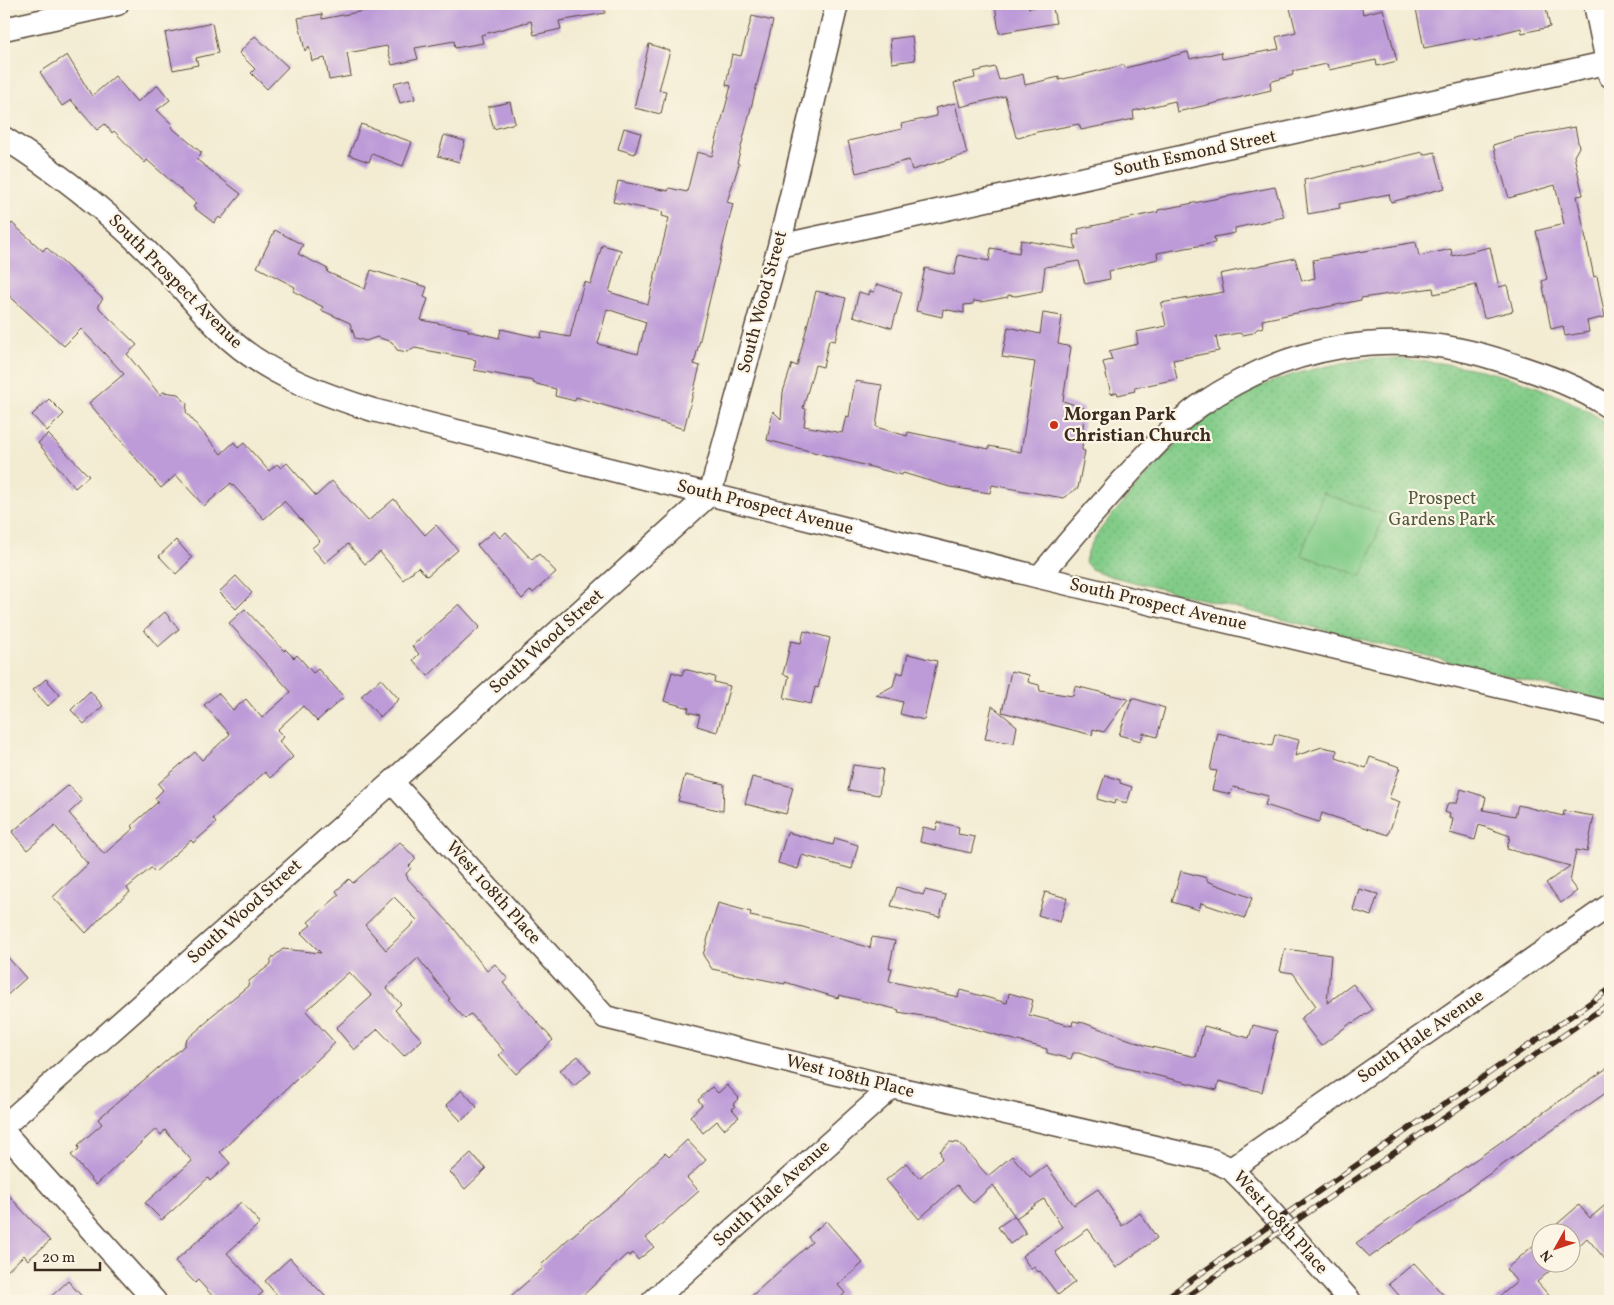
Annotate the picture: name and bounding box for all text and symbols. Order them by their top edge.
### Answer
street label: South Esmond Street [1111,125,1279,183]
street label: South Prospect Avenue [102,209,248,355]
street label: South Wood Street [732,228,794,376]
place label: Morgan Park Christian Church [1064,403,1211,449]
marker: Morgan Park Christian Church [1048,419,1060,431]
street label: South Prospect Avenue [674,474,856,542]
park label: Prospect Gardens Park [1388,487,1496,533]
street label: South Prospect Avenue [1067,572,1249,638]
street label: South Wood Street [484,584,610,700]
street label: West 108th Place [440,836,546,950]
street label: South Wood Street [182,854,308,970]
street label: South Hale Avenue [1353,984,1489,1090]
street label: West 108th Place [783,1049,917,1105]
street label: South Hale Avenue [708,1135,836,1253]
street label: West 108th Place [1227,1166,1333,1280]
north arrow [1532,1222,1582,1272]
scale bar [35,1240,100,1272]
text: N [1537,1245,1558,1265]
text: 20 m [42,1248,75,1269]

